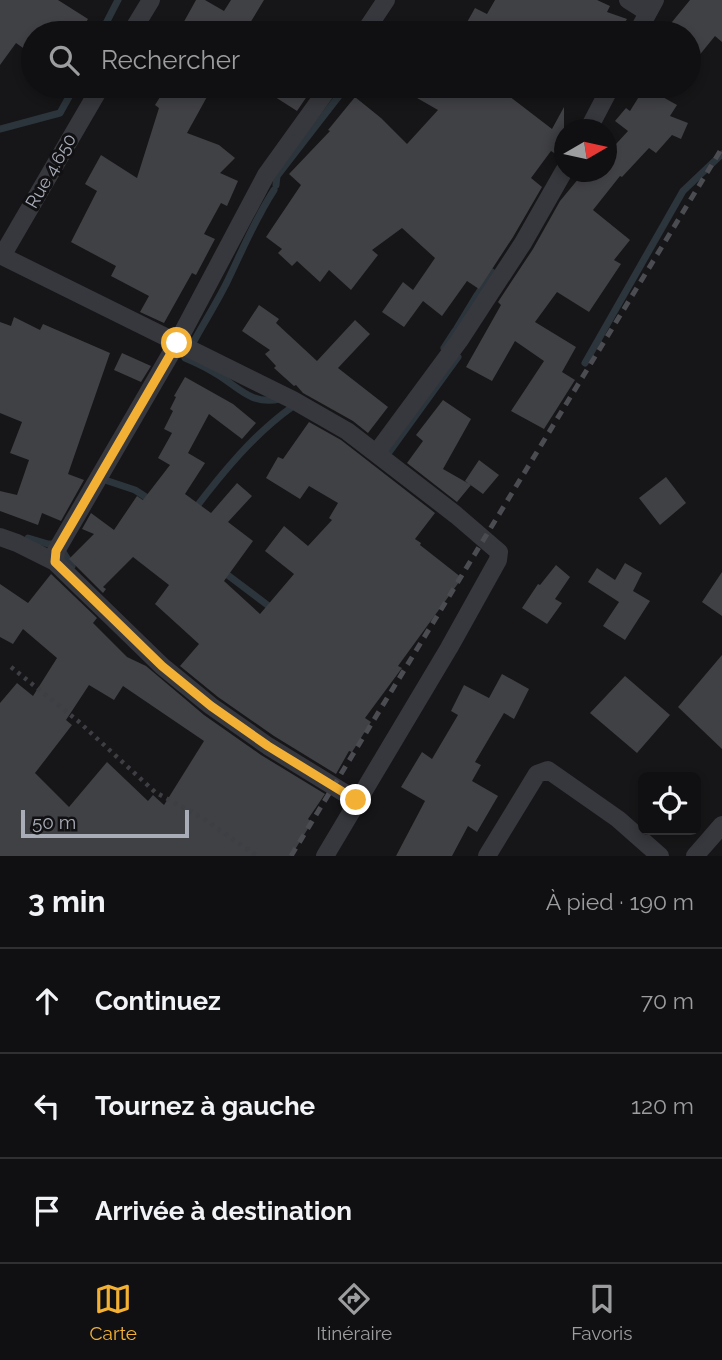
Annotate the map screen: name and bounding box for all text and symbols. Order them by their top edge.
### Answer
search box [21,21,701,98]
icon: search [45,41,83,79]
text: Rechercher [101,45,240,75]
north arrow [554,119,617,182]
street label: Rue 4.650 [21,130,80,212]
route start [161,327,192,358]
map controls [638,772,701,835]
button: locate [638,772,701,835]
route end [340,784,371,815]
scale bar [21,807,189,839]
text: 50 m [32,811,76,833]
text: 3 min [28,884,106,919]
text: À pied · 190 m [546,888,694,915]
icon: ahead [28,982,66,1020]
text: Continuez [95,986,221,1016]
text: 70 m [641,987,694,1014]
icon: left [28,1087,66,1125]
text: Tournez à gauche [95,1091,315,1121]
text: 120 m [631,1092,694,1119]
icon: arrive [28,1192,66,1230]
text: Arrivée à destination [95,1196,352,1226]
tab: Carte [90,1280,137,1344]
tab: Itinéraire [316,1280,392,1344]
tab: Favoris [571,1280,632,1344]

